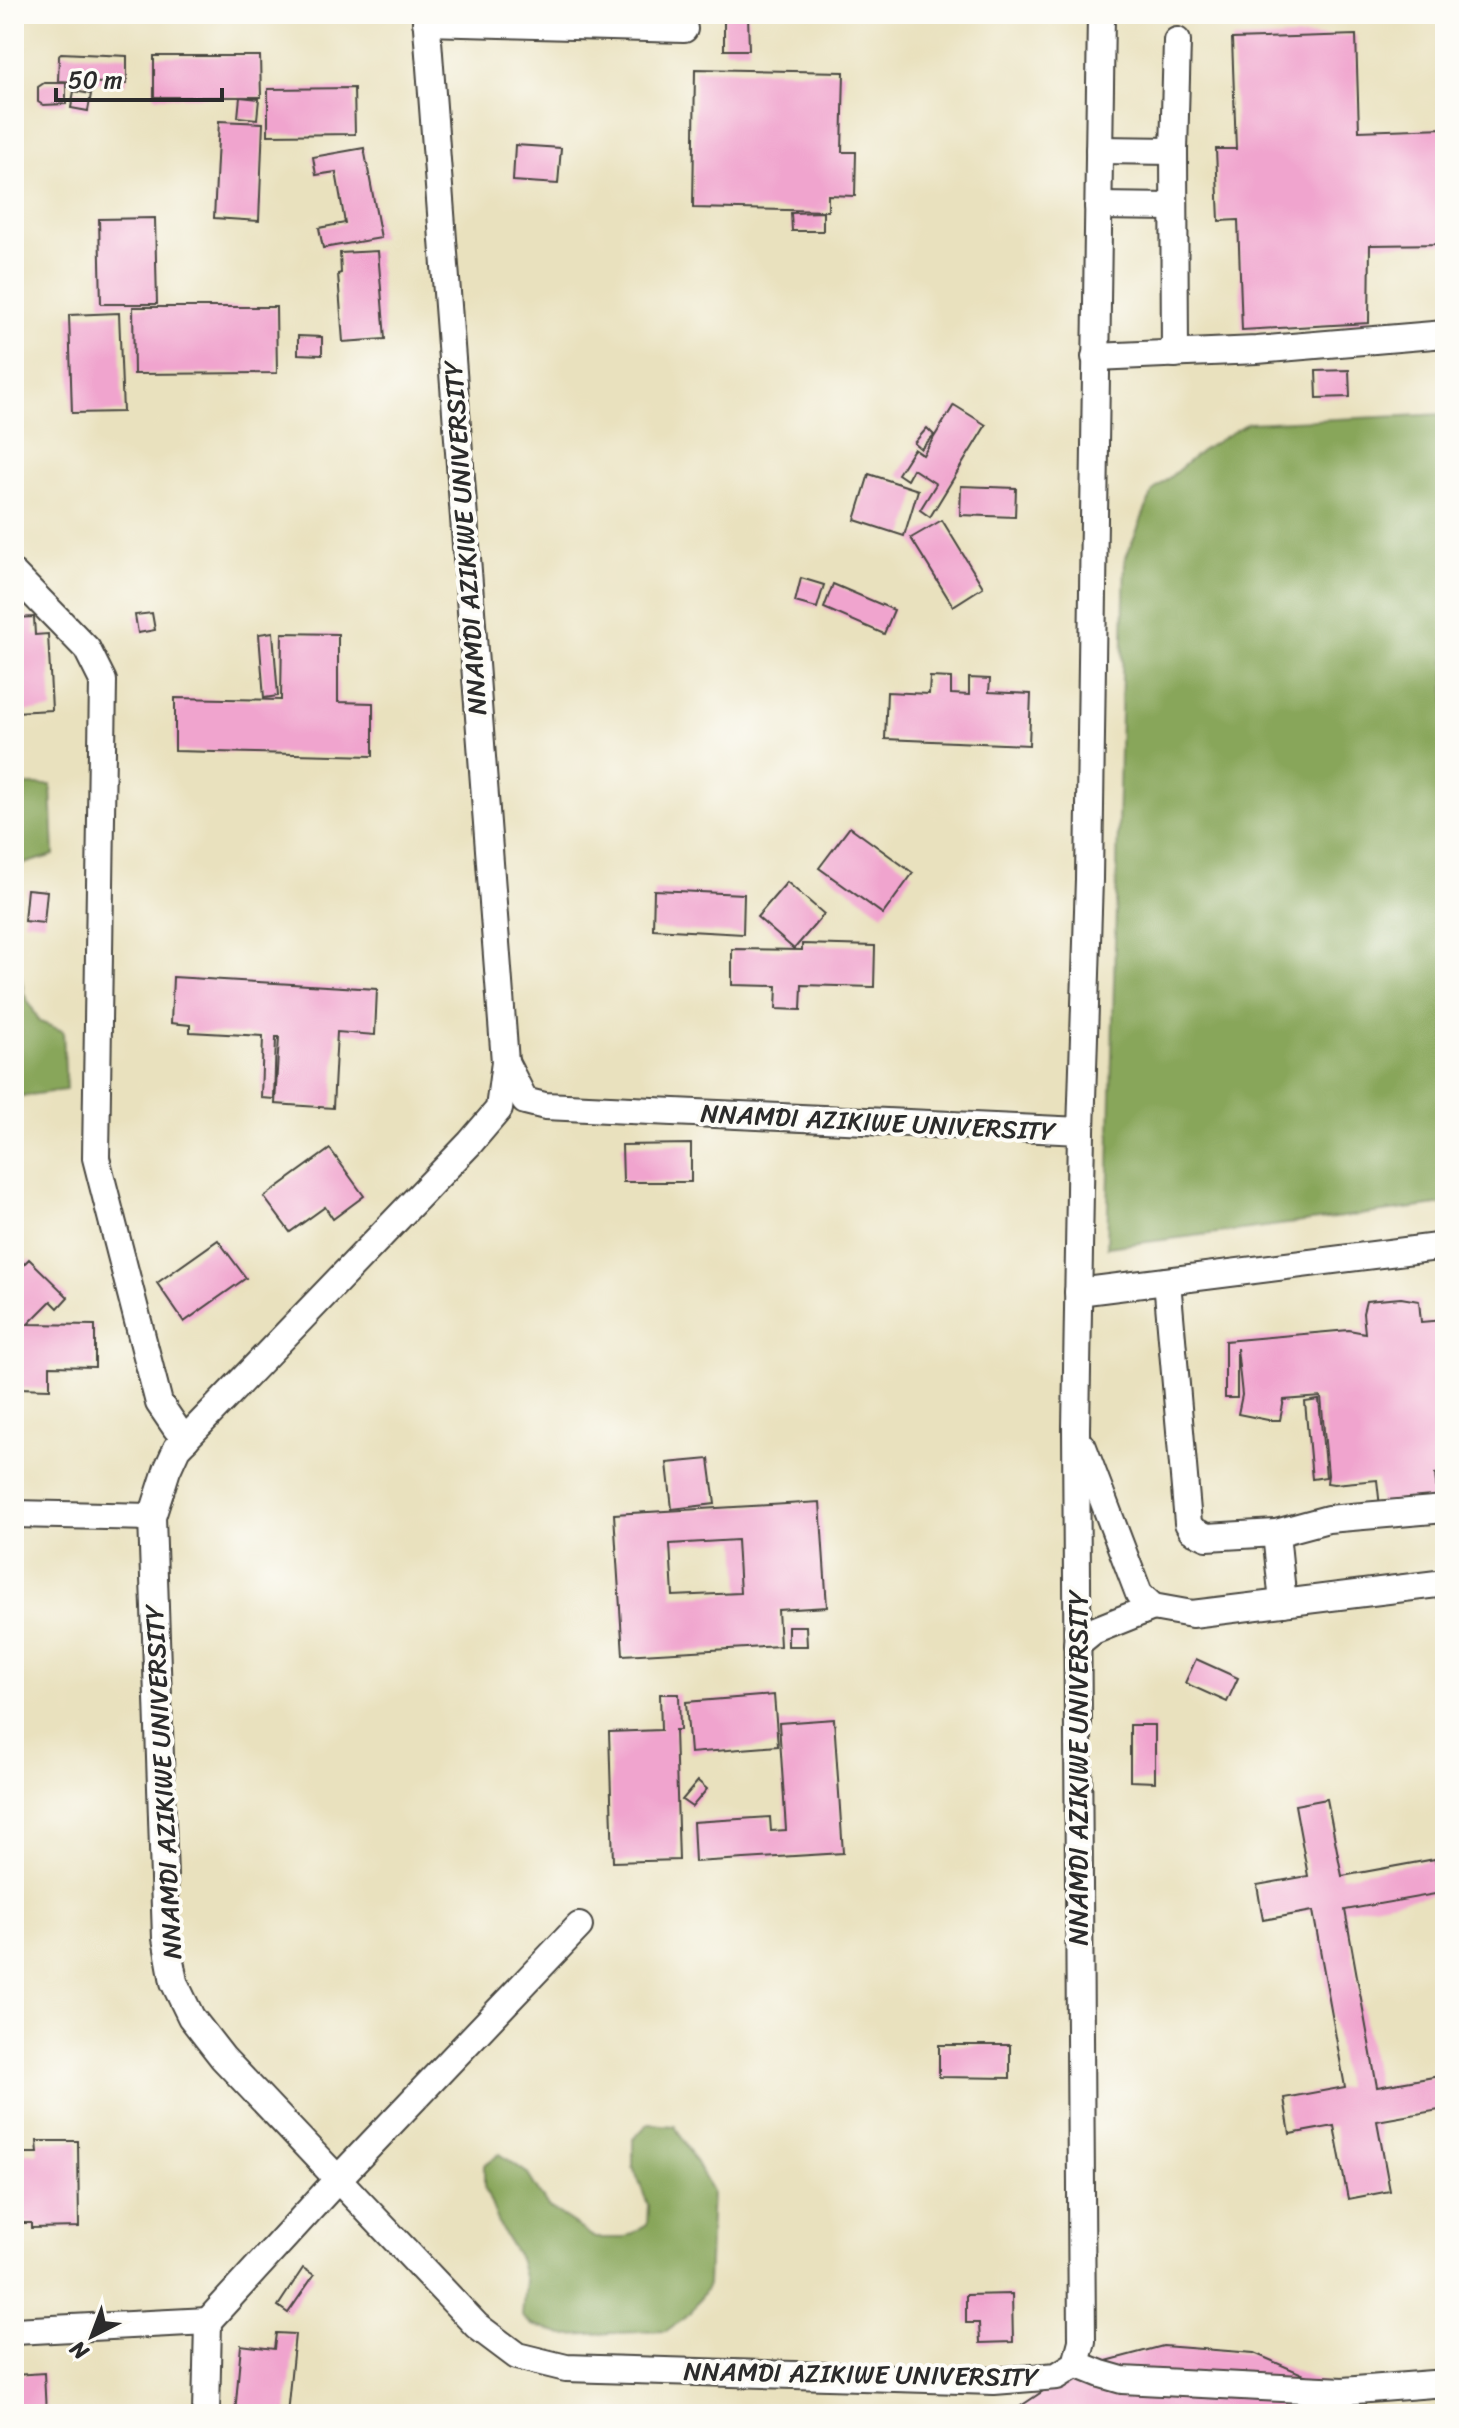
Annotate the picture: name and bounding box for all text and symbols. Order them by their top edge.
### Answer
scale bar [56,52,222,102]
text: 50 m [68,59,123,101]
street label: NNAMDI AZIKIWE UNIVERSITY [430,358,500,717]
street label: NNAMDI AZIKIWE UNIVERSITY [700,1090,1058,1154]
street label: NNAMDI AZIKIWE UNIVERSITY [1055,1589,1101,1945]
street label: NNAMDI AZIKIWE UNIVERSITY [131,1602,195,1960]
north arrow [52,2296,132,2376]
text: N [60,2330,98,2371]
street label: NNAMDI AZIKIWE UNIVERSITY [683,2348,1040,2400]

